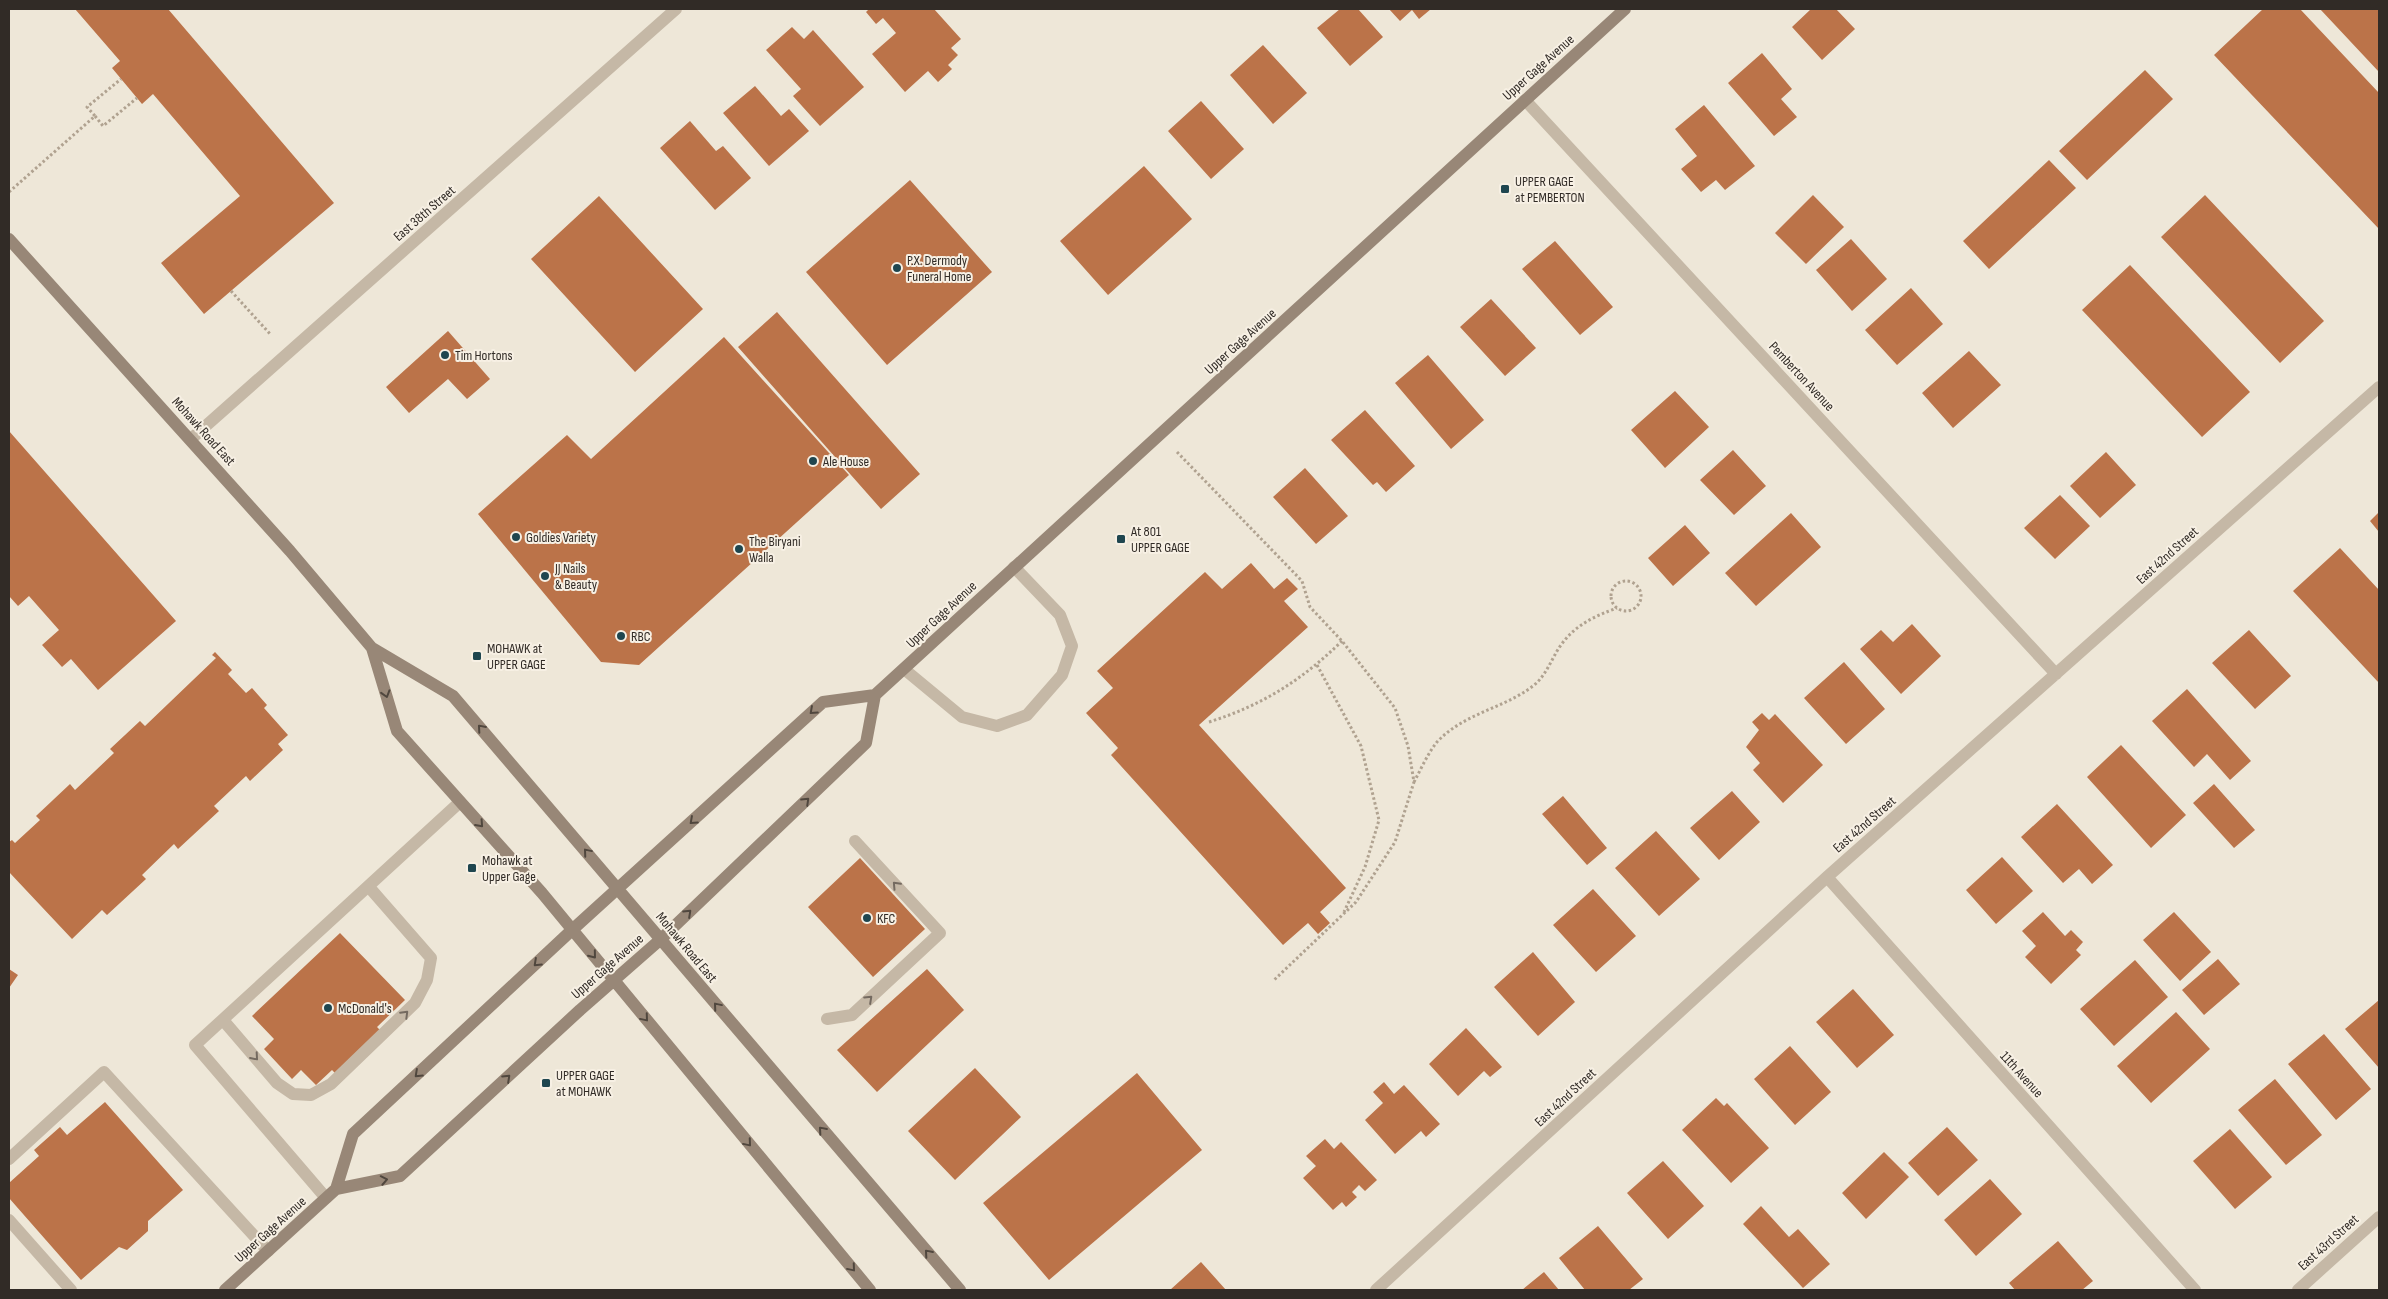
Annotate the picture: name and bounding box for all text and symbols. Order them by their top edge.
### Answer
street label: Upper Gage Avenue [1499,31,1578,104]
place label: UPPER GAGE at PEMBERTON [1515,173,1585,206]
street label: East 38th Street [390,182,459,245]
marker: UPPER GAGE at PEMBERTON [1499,183,1511,195]
place label: P.X. Dermody Funeral Home [907,252,971,285]
marker: P.X. Dermody Funeral Home [891,262,903,274]
street label: Upper Gage Avenue [1201,305,1280,378]
street label: Pemberton Avenue [1765,338,1838,415]
place label: Tim Hortons [455,347,513,364]
marker: Tim Hortons [439,349,451,361]
street label: Mohawk Road East [168,393,239,469]
place label: Ale House [822,453,869,470]
marker: Ale House [807,455,819,467]
place label: At 801 UPPER GAGE [1130,523,1190,556]
street label: East 42nd Street [2133,523,2202,588]
place label: Goldies Variety [526,529,597,546]
marker: Goldies Variety [510,531,522,543]
place label: The Biryani Walla [749,533,801,566]
marker: At 801 UPPER GAGE [1115,533,1127,545]
marker: The Biryani Walla [733,543,745,555]
place label: JJ Nails & Beauty [554,560,598,593]
marker: JJ Nails & Beauty [539,570,551,582]
street label: Upper Gage Avenue [903,577,980,651]
place label: RBC [631,628,651,645]
marker: RBC [615,630,627,642]
place label: MOHAWK at UPPER GAGE [487,640,546,673]
marker: MOHAWK at UPPER GAGE [471,650,483,662]
one-way arrow [380,690,390,698]
one-way arrow [809,706,818,715]
one-way arrow [478,725,487,734]
street label: East 42nd Street [1829,792,1899,856]
one-way arrow [800,798,809,807]
one-way arrow [689,815,698,824]
one-way arrow [474,818,483,827]
one-way arrow [584,848,593,857]
place label: Mohawk at Upper Gage [482,852,536,885]
marker: Mohawk at Upper Gage [466,862,478,874]
one-way arrow [893,882,902,891]
street label: Mohawk Road East [652,909,721,986]
one-way arrow [683,910,692,919]
place label: KFC [877,910,896,927]
marker: KFC [861,912,873,924]
street label: Upper Gage Avenue [568,930,647,1002]
one-way arrow [587,949,595,958]
one-way arrow [533,957,542,966]
one-way arrow [864,996,873,1005]
place label: McDonald's [338,1000,392,1017]
marker: McDonald's [322,1002,334,1014]
one-way arrow [715,1003,723,1012]
one-way arrow [399,1010,408,1019]
one-way arrow [639,1012,647,1021]
street label: 11th Avenue [1996,1048,2047,1101]
one-way arrow [249,1051,258,1060]
street label: East 42nd Street [1531,1065,1600,1130]
place label: UPPER GAGE at MOHAWK [556,1067,615,1100]
one-way arrow [414,1068,423,1077]
one-way arrow [501,1075,510,1084]
marker: UPPER GAGE at MOHAWK [540,1077,552,1089]
one-way arrow [820,1127,828,1136]
one-way arrow [743,1137,751,1146]
one-way arrow [379,1175,388,1185]
street label: Upper Gage Avenue [231,1193,310,1266]
street label: East 43rd Street [2295,1211,2362,1274]
one-way arrow [925,1250,934,1259]
one-way arrow [847,1262,855,1271]

